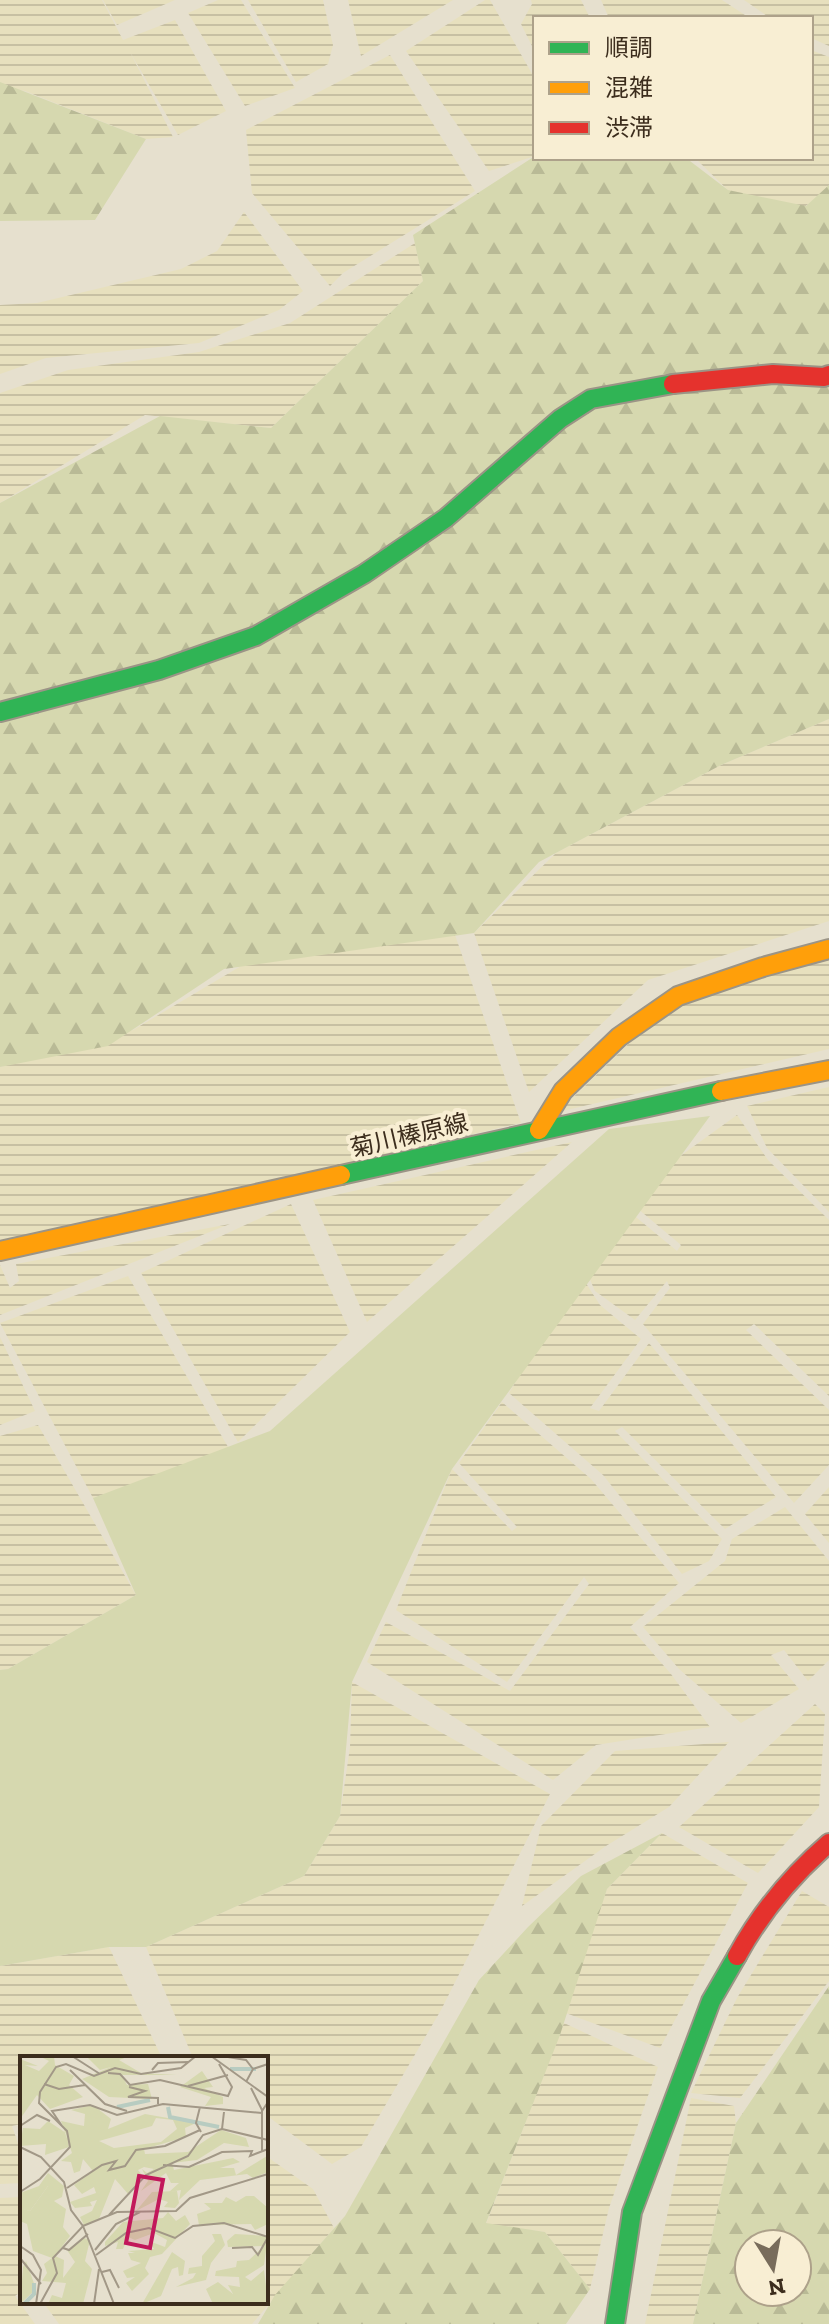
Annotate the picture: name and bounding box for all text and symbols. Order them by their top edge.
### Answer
legend [533,16,813,160]
text: 順調 [605,33,653,62]
text: 混雑 [605,73,653,102]
text: 渋滞 [605,113,653,142]
street label: 菊川榛原線 [347,1107,471,1163]
inset map [20,2056,268,2304]
north arrow [733,2228,813,2308]
text: N [766,2272,788,2302]

